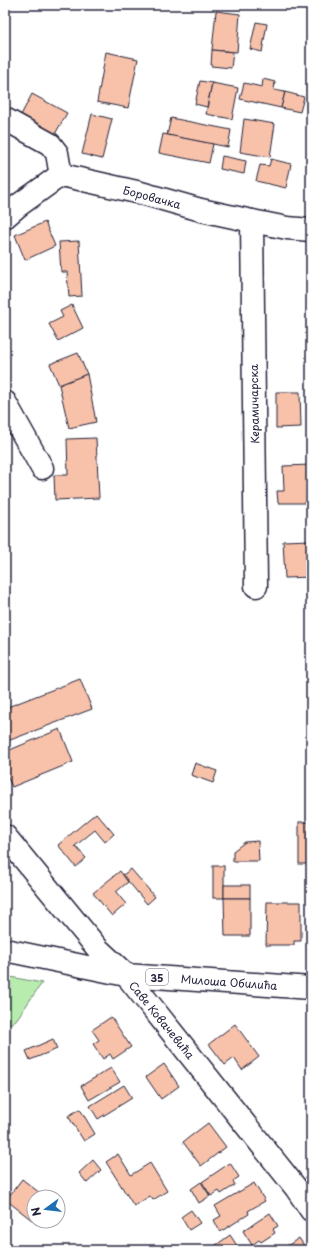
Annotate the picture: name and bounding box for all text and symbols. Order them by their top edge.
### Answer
street label: Боровачка [121,181,183,213]
street label: Керамичарска [245,364,263,444]
road number: 35 [146,969,168,985]
street label: Милоша Обилића [180,970,278,994]
street label: Саве Ковачевића [125,977,199,1063]
north arrow [26,1189,66,1229]
text: N [26,1205,45,1218]

